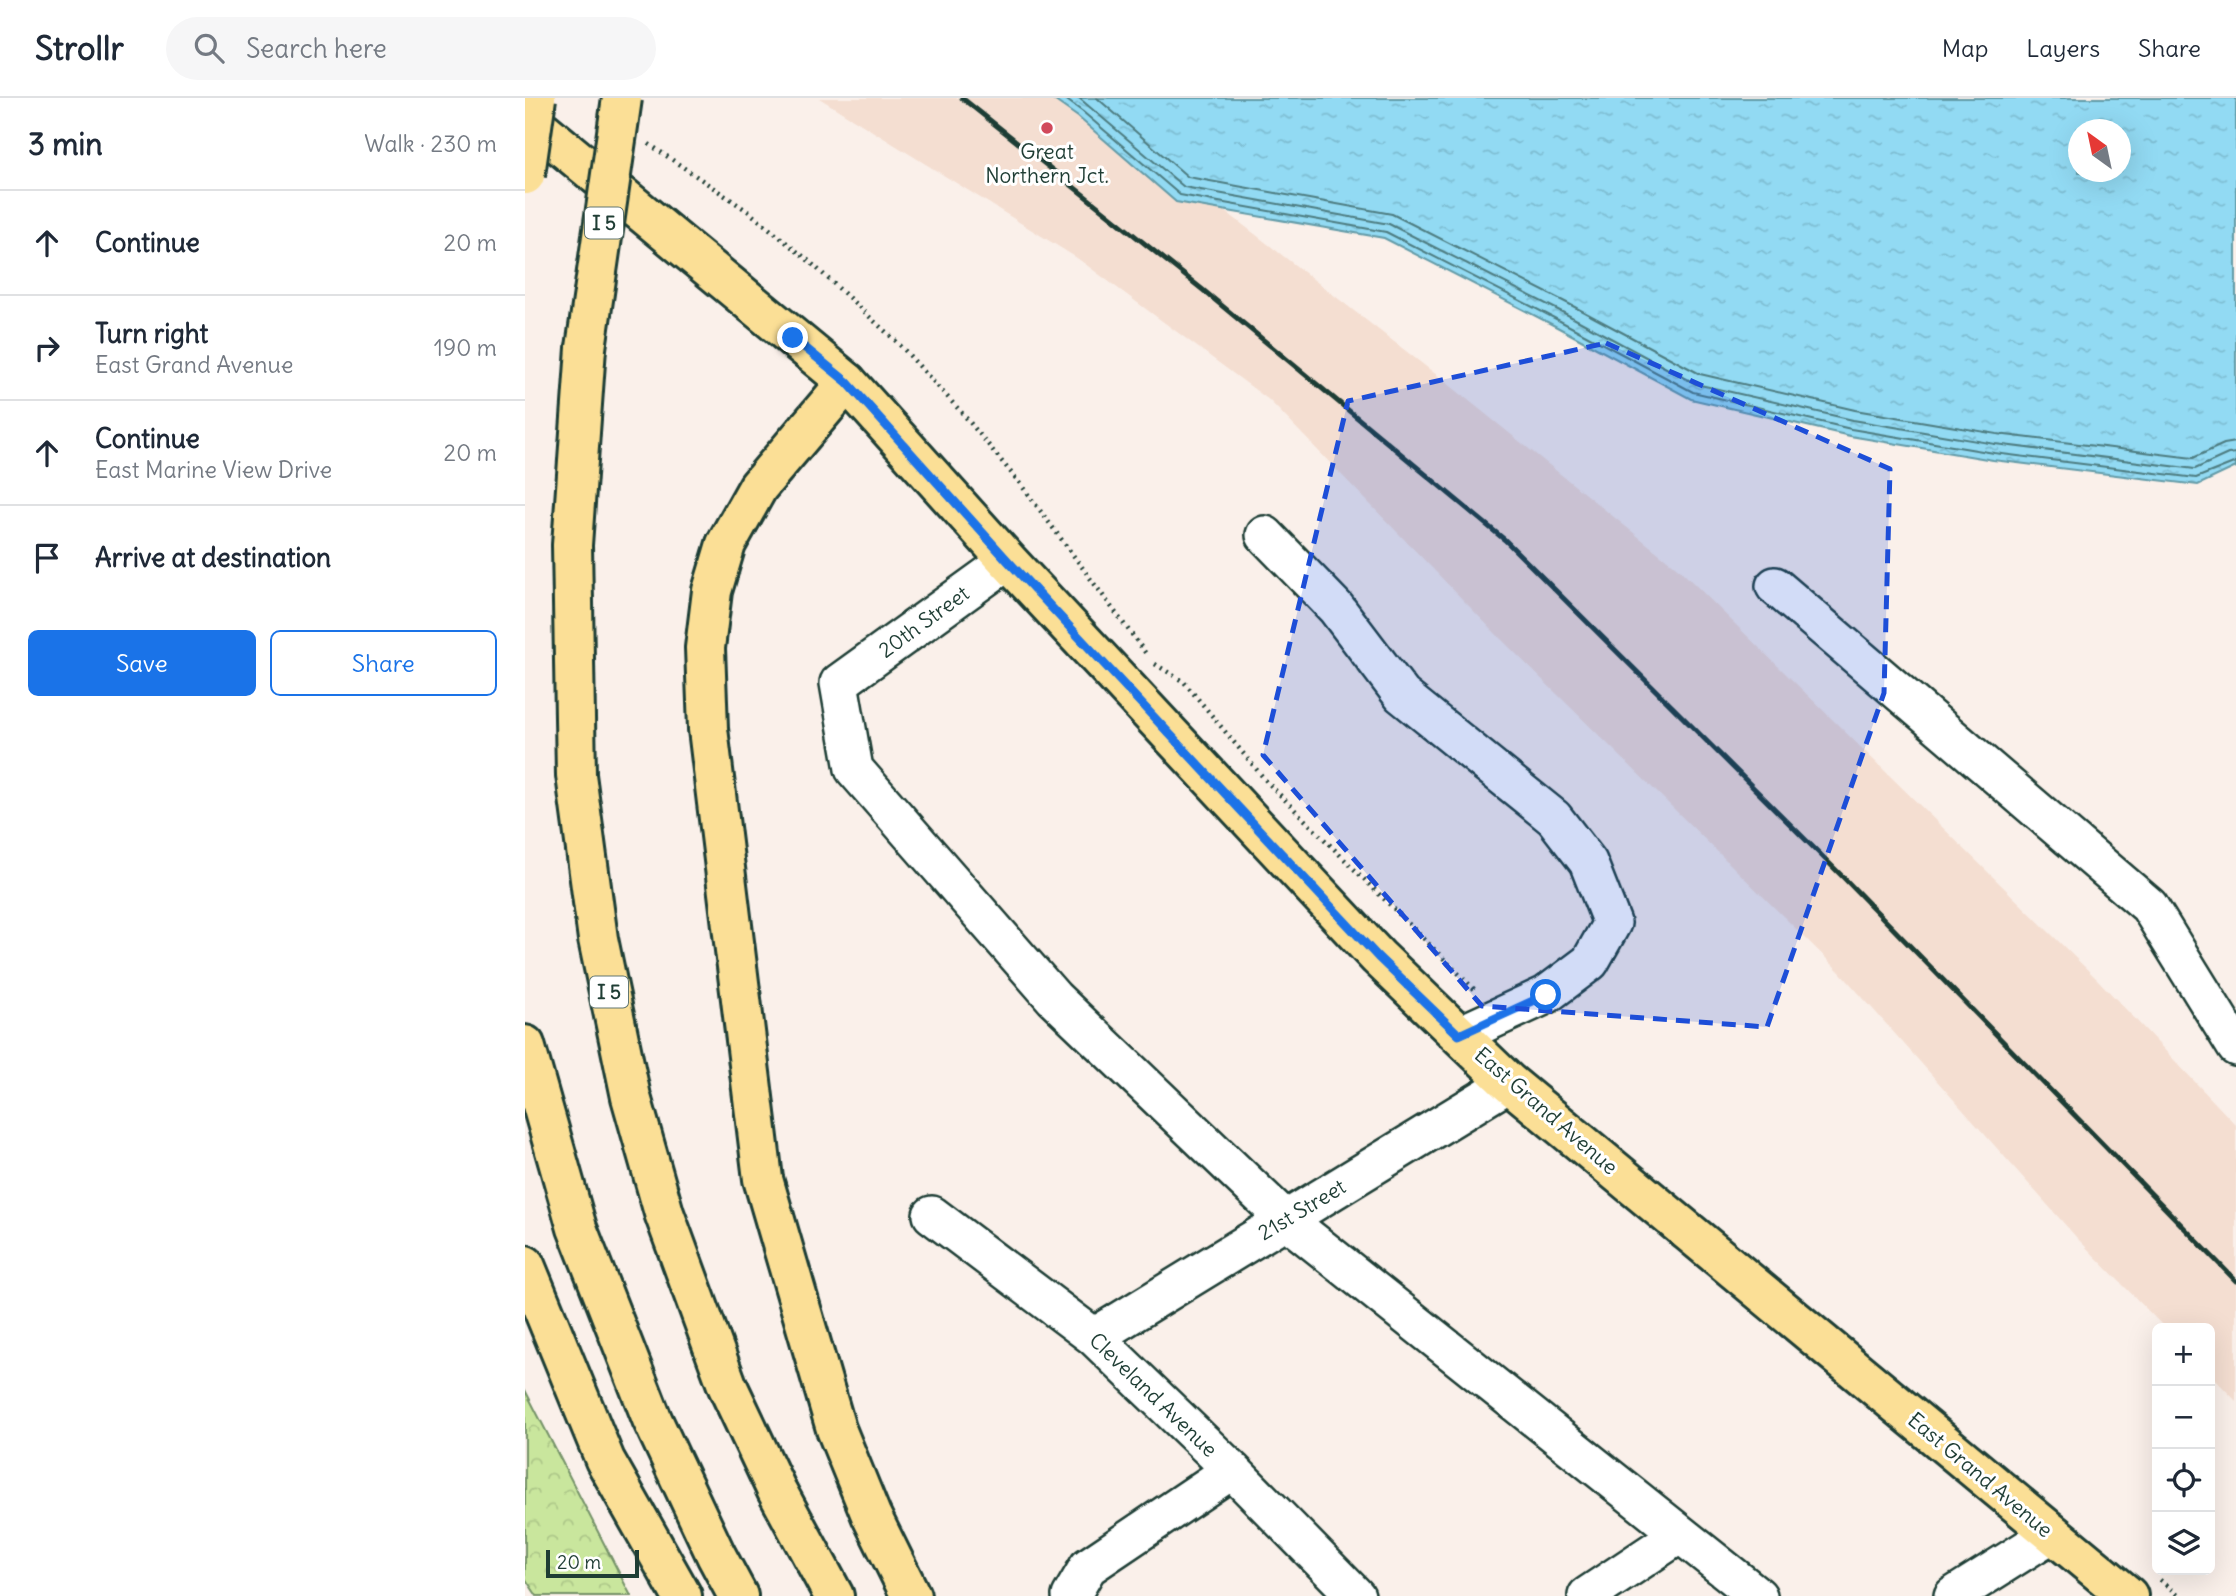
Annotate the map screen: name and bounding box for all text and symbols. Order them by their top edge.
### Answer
search box [166,17,656,80]
text: Strollr [35,27,124,69]
icon: search [190,29,228,67]
text: Search here [246,32,387,65]
text: Map [1942,33,1988,63]
text: Layers [2026,33,2100,63]
text: Share [2138,33,2201,63]
north arrow [2068,119,2131,182]
marker: Great Northern Jct. [1039,120,1055,136]
text: 3 min [28,125,103,163]
text: Walk · 230 m [364,129,497,158]
place label: Great Northern Jct. [985,138,1109,189]
road number: I 5 [585,208,623,238]
icon: ahead [28,224,66,262]
text: Continue [95,226,200,259]
text: 20 m [444,228,497,257]
text: Turn right [95,317,208,350]
route end [777,322,808,353]
icon: right [28,329,66,367]
text: 190 m [434,333,497,362]
text: East Grand Avenue [95,350,293,379]
text: Continue [95,422,200,455]
icon: ahead [28,434,66,472]
text: 20 m [444,438,497,467]
text: East Marine View Drive [95,455,332,484]
icon: arrive [28,539,66,577]
text: Arrive at destination [95,541,331,574]
street label: 20th Street [873,580,974,664]
button: Save [28,630,256,696]
button: Share [270,630,497,696]
road number: I 5 [590,976,628,1007]
route start [1530,979,1561,1010]
street label: East Grand Avenue [1469,1041,1624,1180]
street label: 21st Street [1253,1173,1350,1246]
map controls [2152,1323,2215,1575]
button: + [2152,1323,2215,1386]
street label: Cleveland Avenue [1084,1327,1223,1463]
button: − [2152,1386,2215,1449]
street label: East Grand Avenue [1902,1406,2058,1543]
button: locate [2152,1449,2215,1512]
button: layers [2152,1512,2215,1575]
scale bar [546,1547,639,1579]
text: 20 m [557,1550,601,1574]

